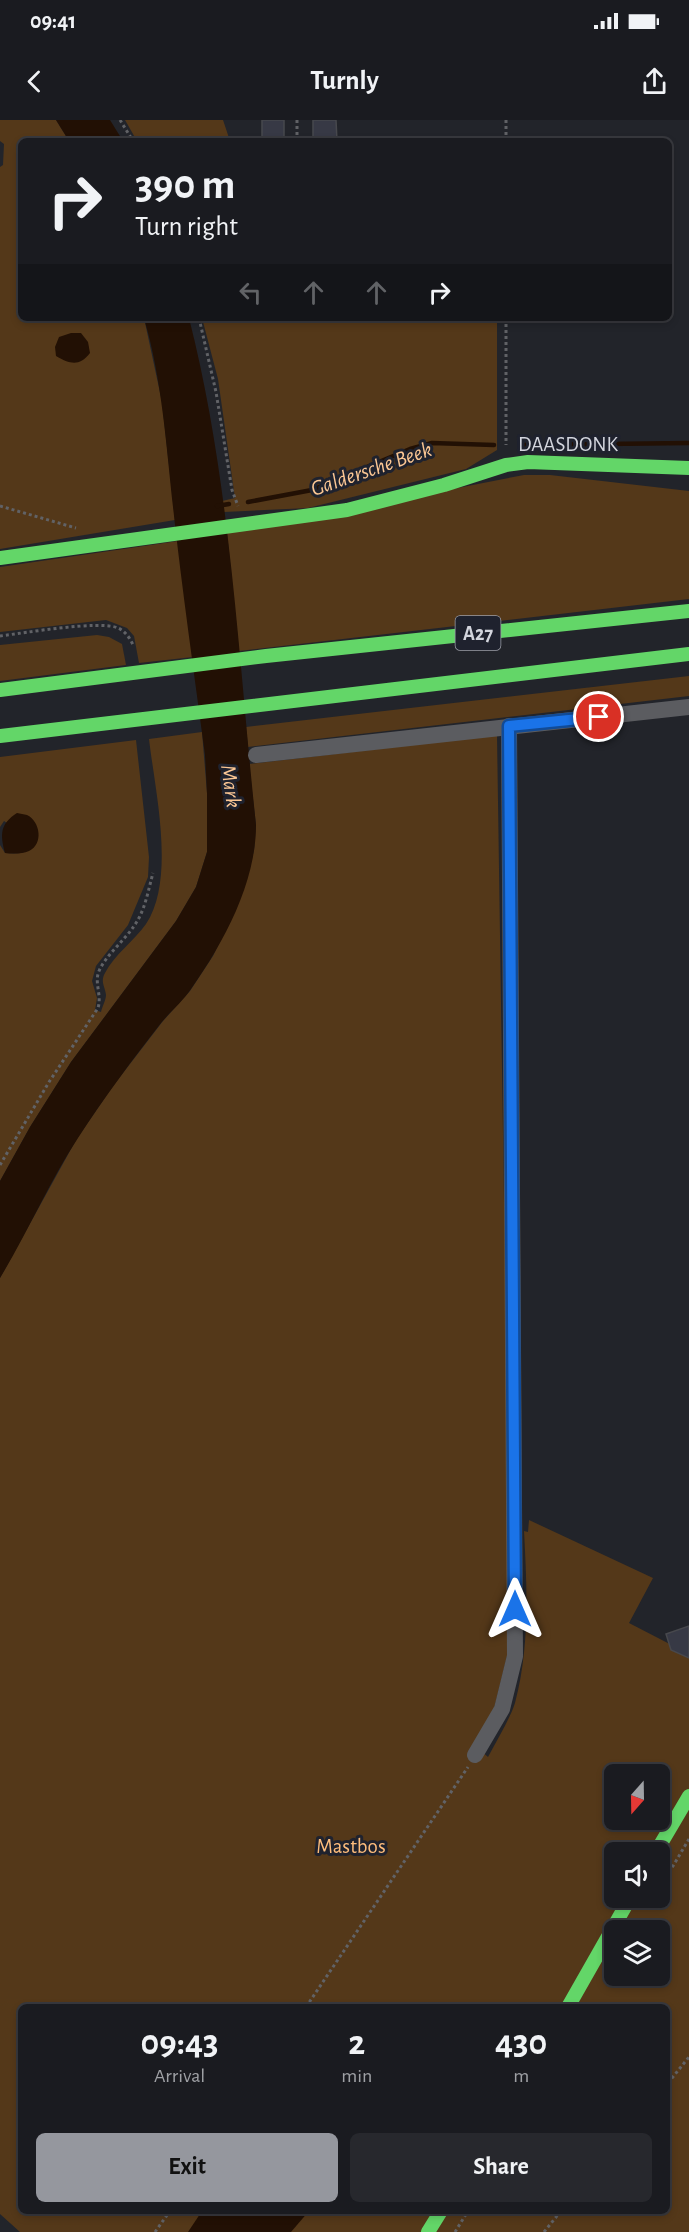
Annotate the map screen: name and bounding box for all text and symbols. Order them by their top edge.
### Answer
text: 09:41 [30,10,76,32]
icon: back [18,65,51,98]
icon: share [638,65,671,98]
text: Turnly [310,67,379,94]
icon: right [36,162,114,240]
text: 390 m [135,164,236,206]
text: Turn right [135,213,238,240]
icon: left [234,276,267,309]
icon: ahead [297,276,330,309]
icon: ahead [360,276,393,309]
icon: right [423,276,456,309]
street label: DAASDONK [518,434,619,455]
water label: Galdersche Beek [308,438,435,500]
road number: A27 [456,616,500,650]
pin [573,691,624,742]
icon: arrive [582,700,615,733]
water label: Mark [217,763,245,809]
position arrow [483,1577,547,1641]
north arrow [604,1764,670,1830]
map controls [604,1764,670,1986]
park label: Mastbos [316,1836,386,1857]
button: sound [604,1842,670,1908]
button: layers [604,1920,670,1986]
text: 09:43 [141,2025,219,2061]
text: 2 [348,2025,365,2061]
text: 430 [495,2025,547,2061]
text: Arrival [154,2066,205,2086]
text: min [341,2066,372,2086]
text: m [513,2066,529,2086]
button: Exit [36,2133,338,2202]
button: Share [350,2133,652,2202]

